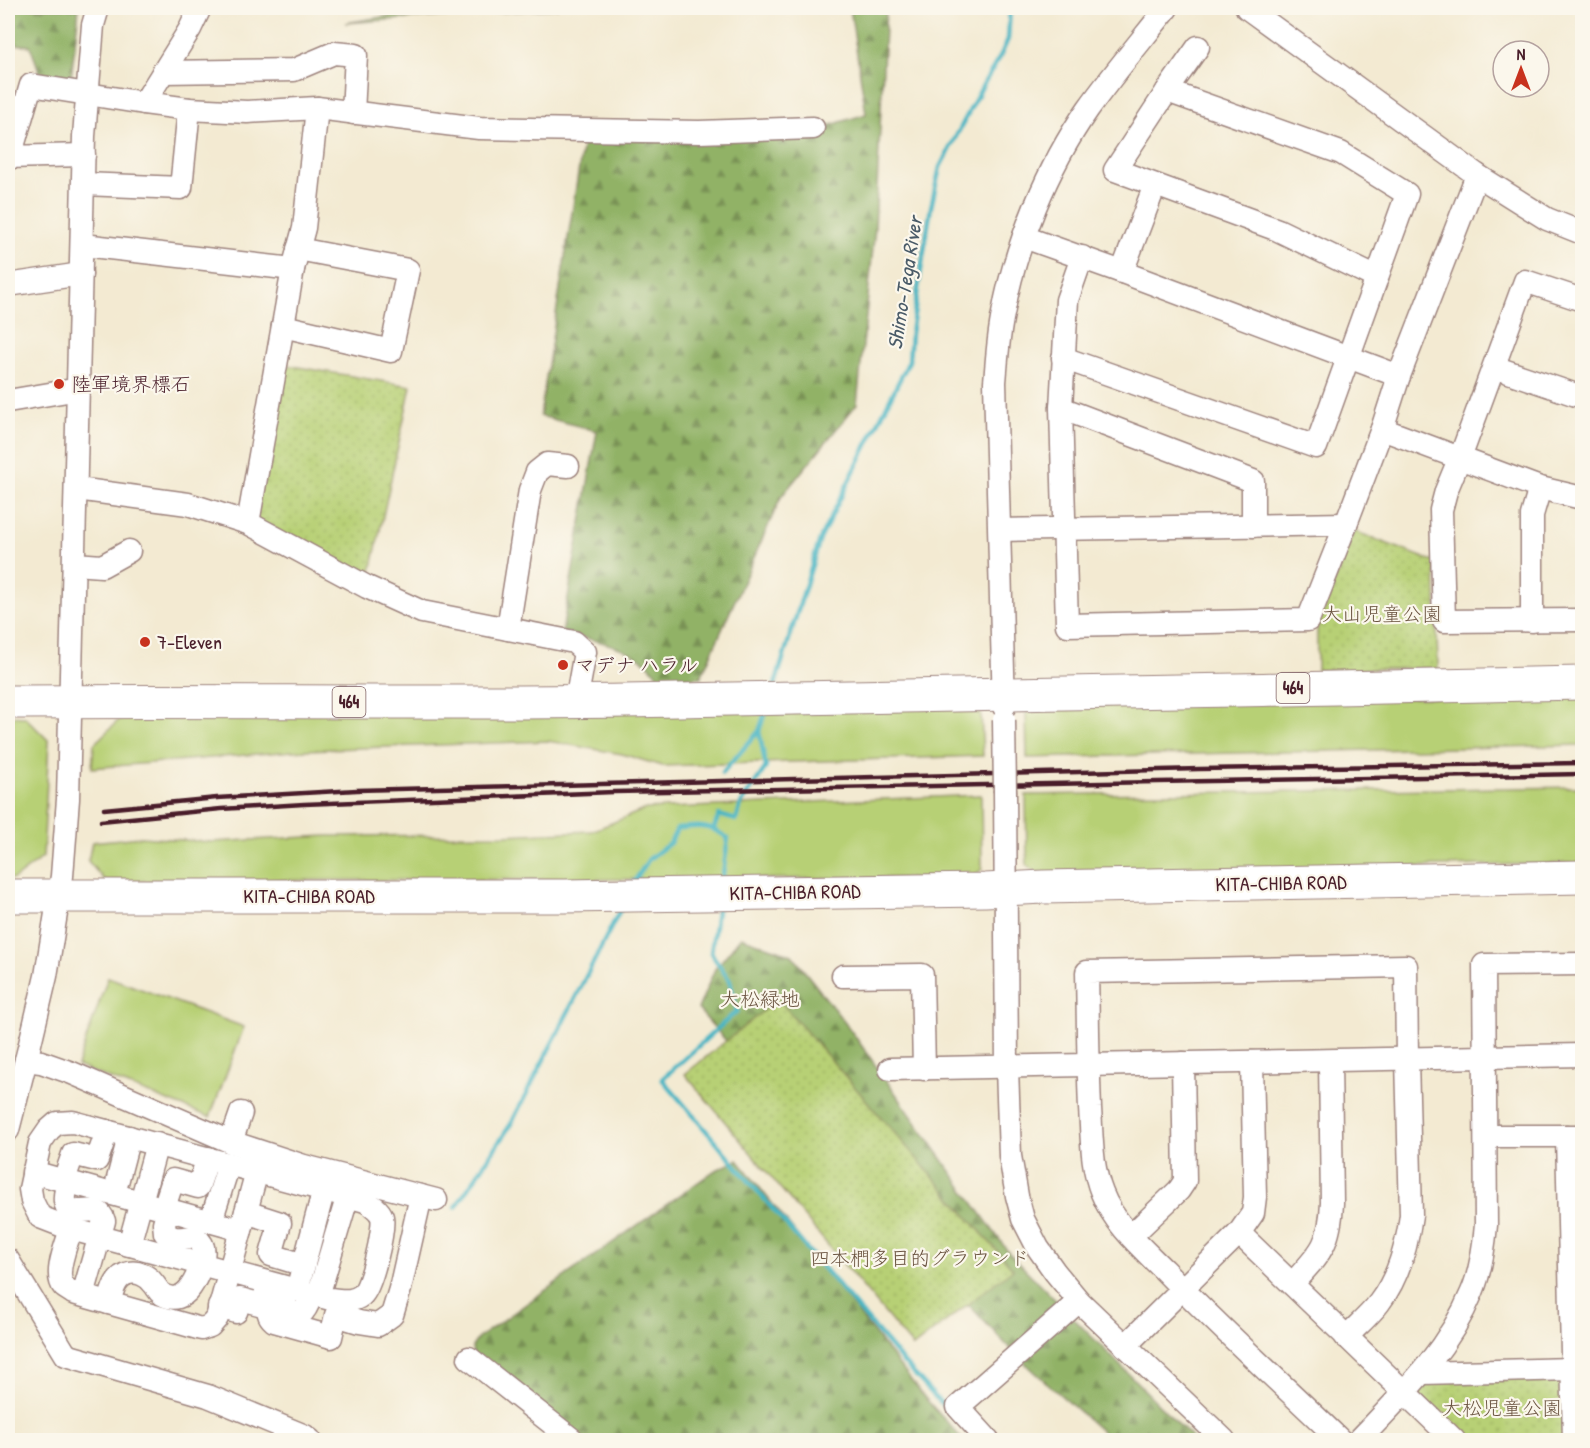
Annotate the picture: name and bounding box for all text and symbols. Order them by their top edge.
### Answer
north arrow [1491,39,1551,99]
text: N [1517,43,1526,65]
water label: Shimo-Tega River [880,212,930,351]
place label: 陸軍境界標石 [71,370,191,397]
marker: 陸軍境界標石 [52,377,66,391]
park label: 大山児童公園 [1322,600,1442,627]
place label: 7-Eleven [157,628,222,655]
marker: 7-Eleven [138,635,152,649]
place label: マデナ ハラル [575,651,699,678]
marker: マデナ ハラル [556,658,570,672]
road number: 464 [1276,673,1310,703]
road number: 464 [332,687,366,717]
street label: KITA-CHIBA ROAD [1215,868,1347,897]
street label: KITA-CHIBA ROAD [729,877,861,906]
street label: KITA-CHIBA ROAD [243,882,375,909]
park label: 大松緑地 [720,985,800,1012]
park label: 四本椚多目的グラウンド [810,1244,1030,1271]
park label: 大松児童公園 [1442,1394,1562,1421]

